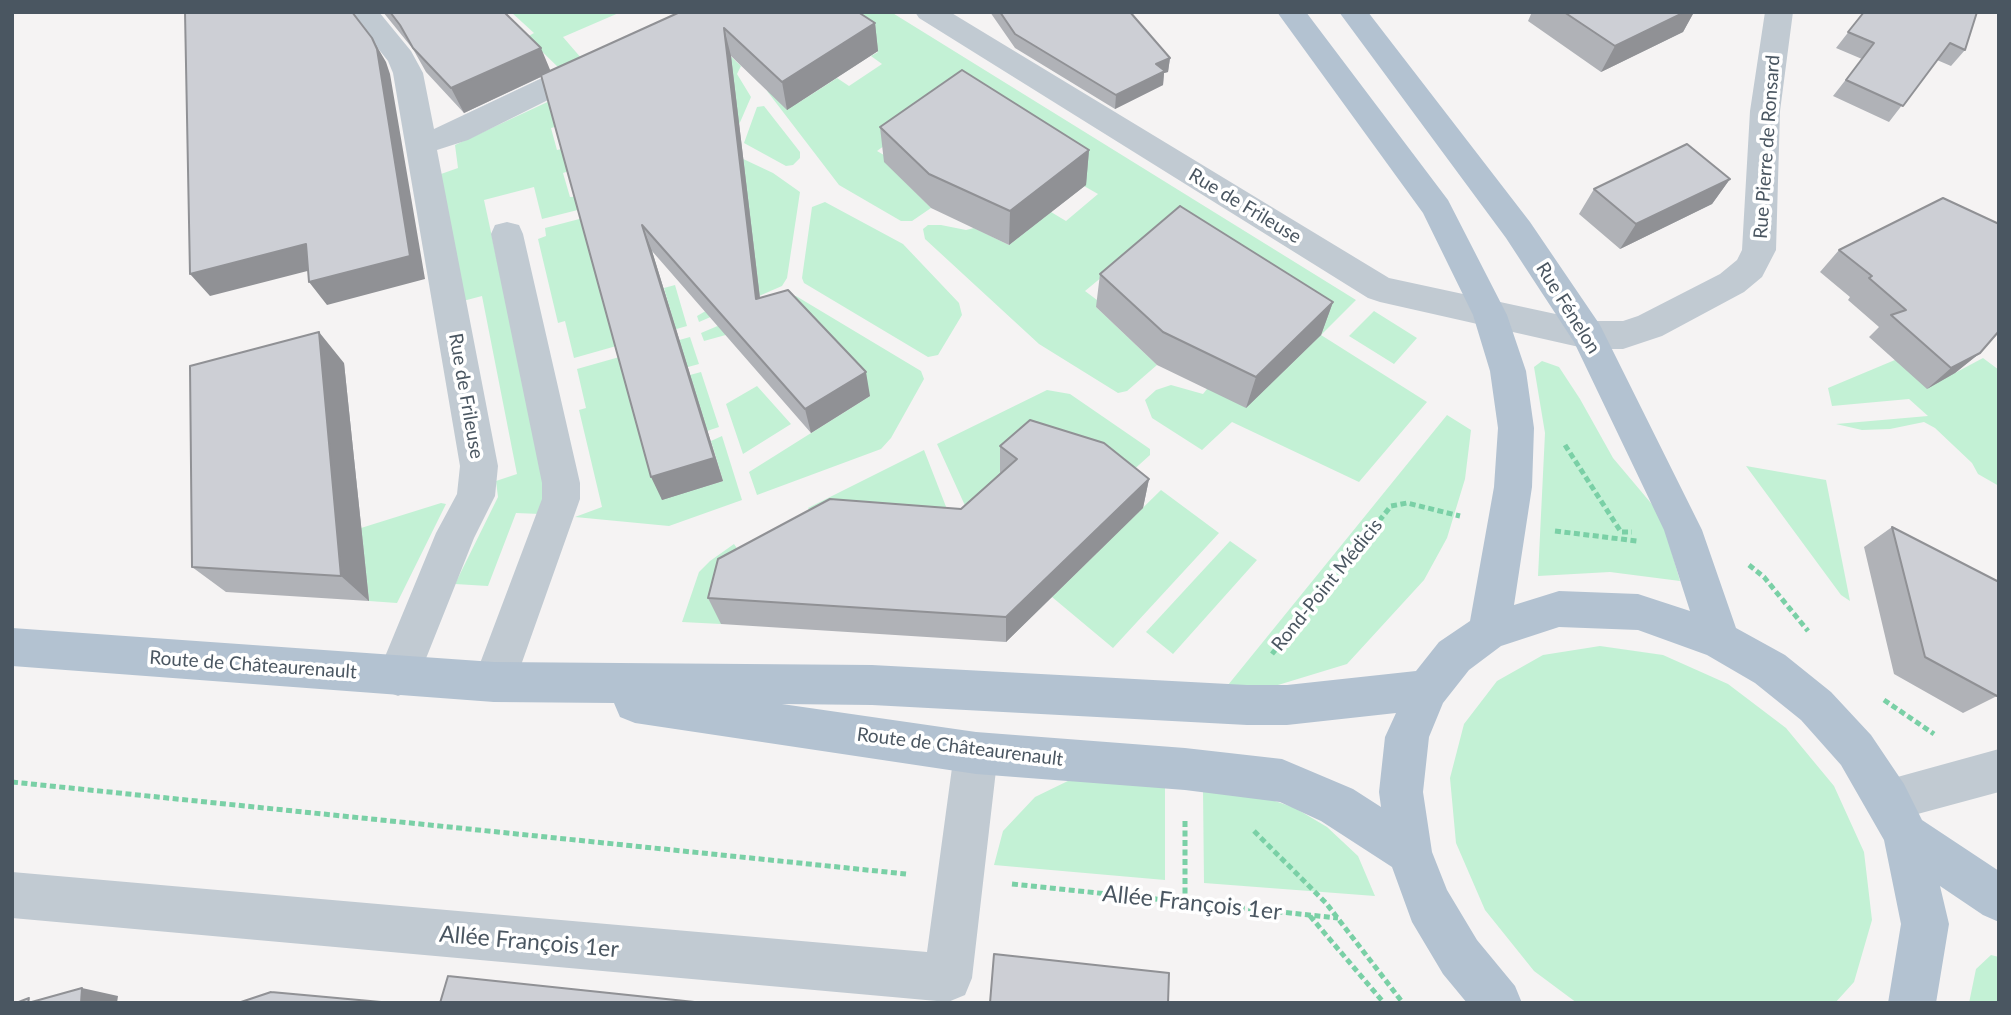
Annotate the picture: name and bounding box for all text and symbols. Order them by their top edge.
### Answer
street label: Rue Pierre de Ronsard [1749,54,1785,240]
street label: Rue de Frileuse [1185,163,1305,249]
street label: Rue Fénelon [1531,258,1605,358]
street label: Rue de Frileuse [444,331,488,461]
street label: Rond-Point Médicis [1267,514,1387,656]
street label: Route de Châteaurenault [149,646,357,684]
street label: Route de Châteaurenault [855,723,1065,771]
street label: Allée François 1er [1101,880,1283,926]
street label: Allée François 1er [438,920,620,964]

